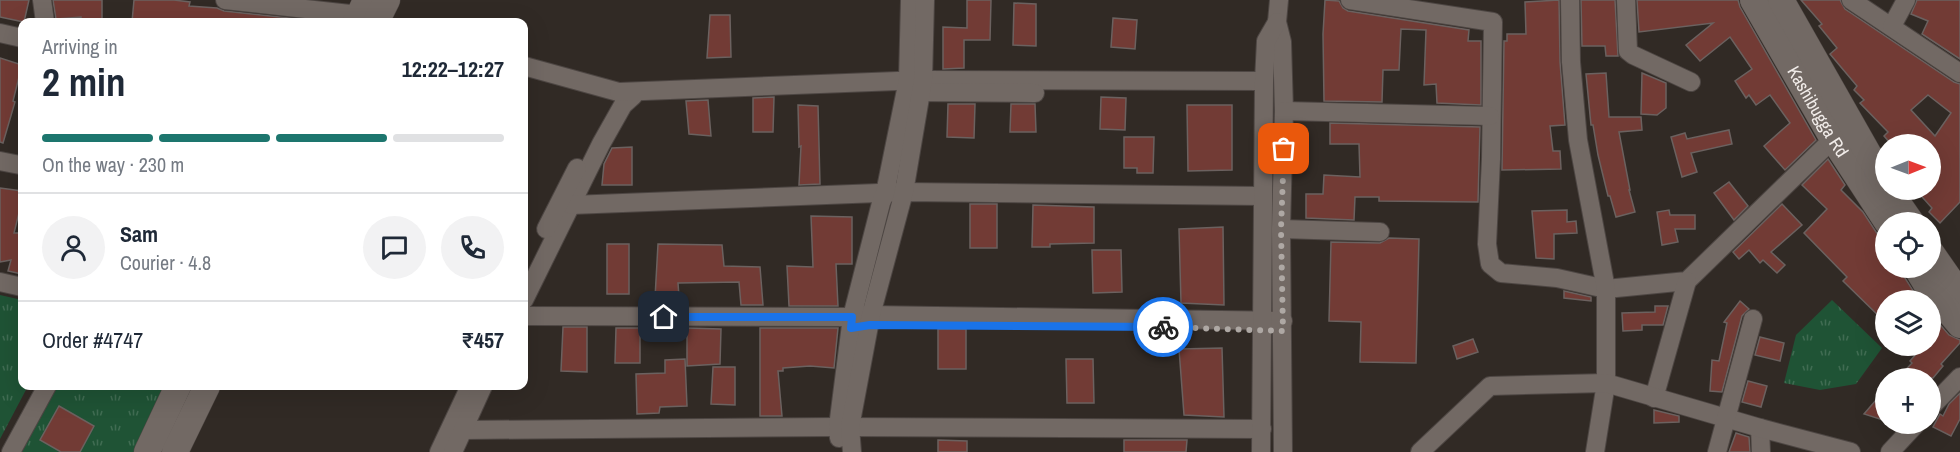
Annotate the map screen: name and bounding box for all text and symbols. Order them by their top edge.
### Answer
text: Arriving in [42,33,118,60]
text: 12:22–12:27 [402,54,504,84]
text: 2 min [42,56,126,108]
street label: Kashibugga Rd [1782,61,1855,162]
pin [1258,123,1309,174]
icon: bag [1267,132,1300,165]
north arrow [1875,134,1941,200]
map controls [1875,134,1941,434]
text: On the way · 230 m [42,151,184,178]
button: locate [1875,212,1941,278]
button: person [42,216,105,279]
button: chat [363,216,426,279]
button: phone [441,216,504,279]
text: Sam [120,219,158,249]
text: Courier · 4.8 [120,249,211,276]
button: layers [1875,290,1941,356]
pin [638,291,689,342]
courier [1133,297,1193,357]
icon: home [647,300,680,333]
icon: bike [1147,311,1180,344]
text: Order #4747 [42,325,143,355]
text: ₹457 [461,325,504,355]
button: + [1875,368,1941,434]

